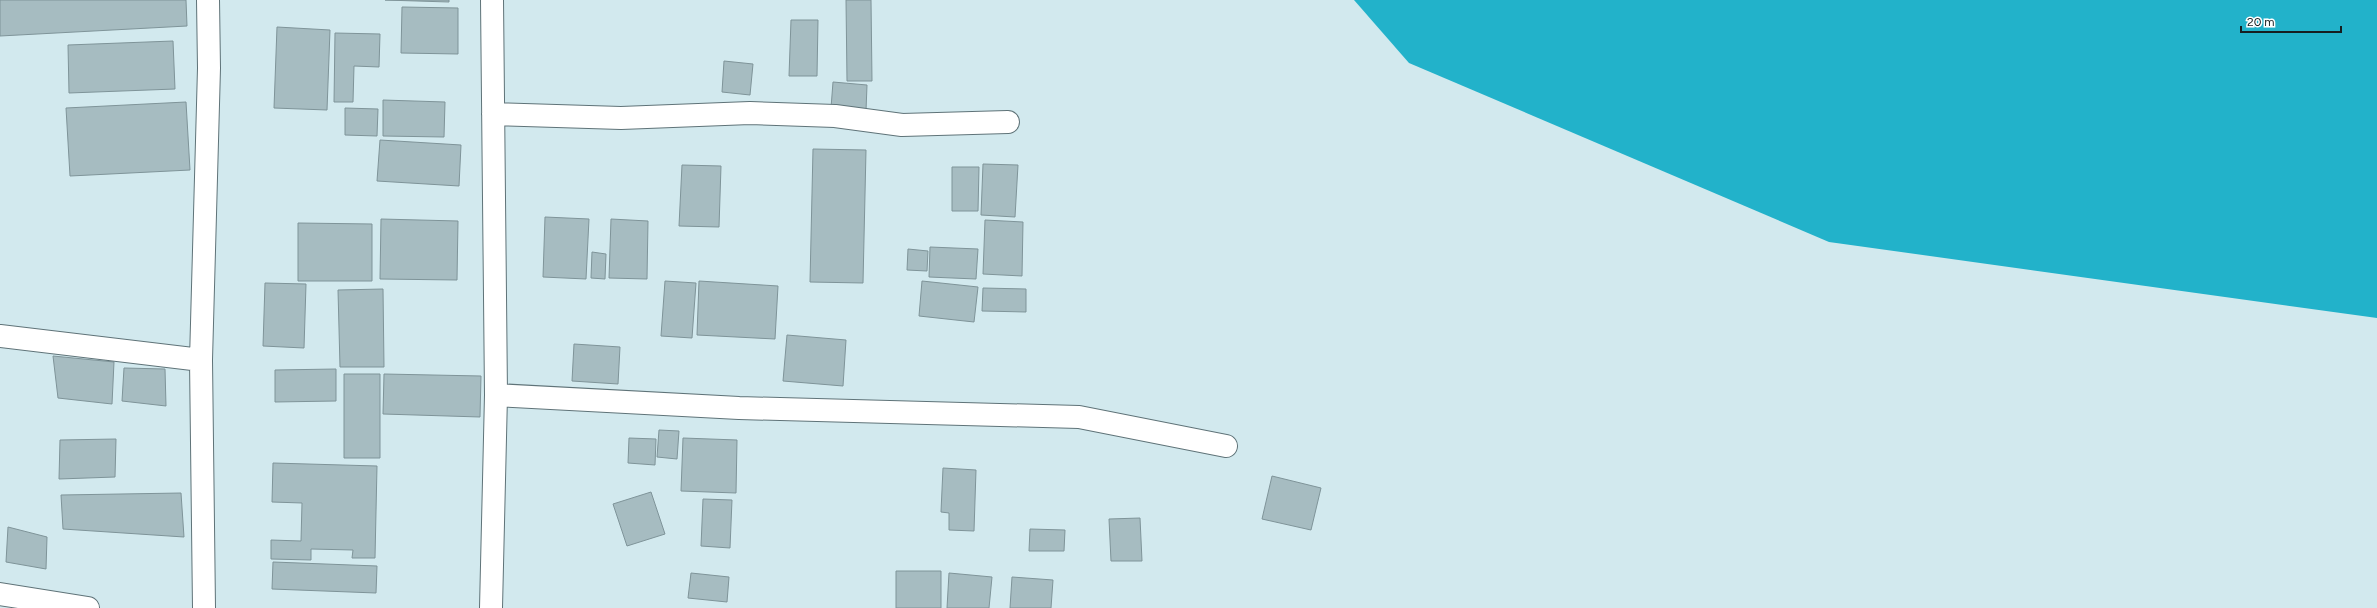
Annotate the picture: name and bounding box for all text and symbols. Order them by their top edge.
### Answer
scale bar [2241,8,2341,34]
text: 20 m [2247,15,2275,29]

